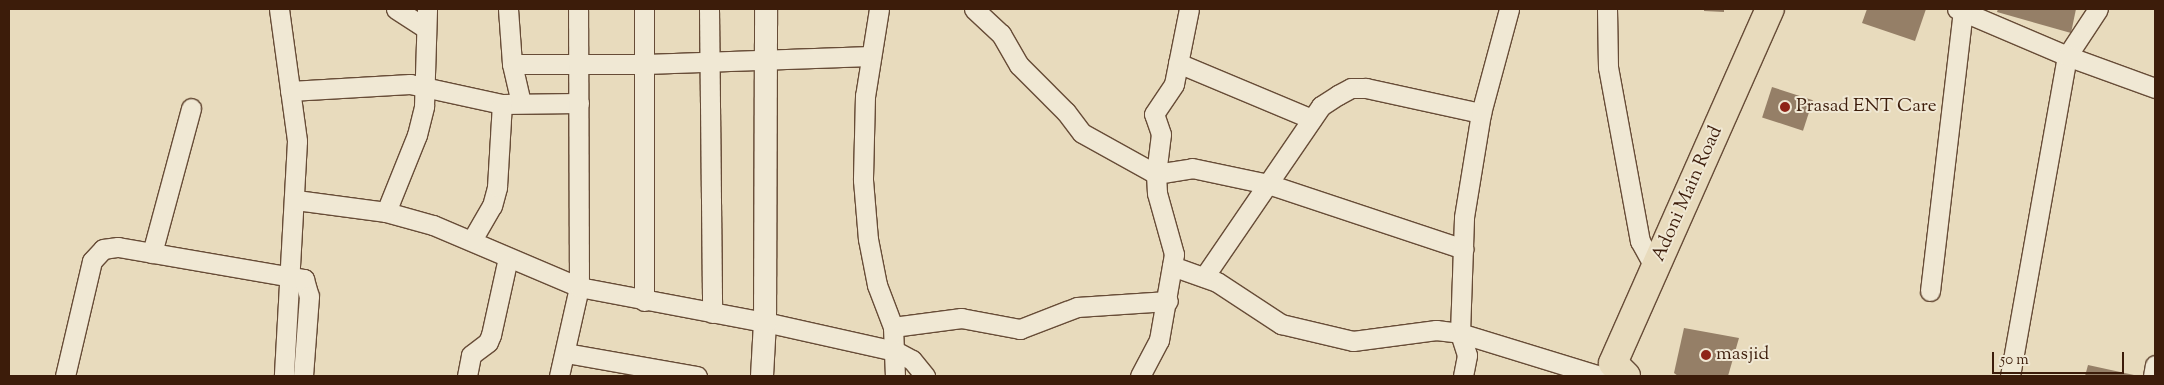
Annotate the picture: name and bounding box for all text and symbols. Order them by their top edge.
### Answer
place label: Prasad ENT Care [1796,96,1937,118]
marker: Prasad ENT Care [1778,100,1792,114]
street label: Adoni Main Road [1648,123,1728,265]
scale bar [1994,342,2126,374]
place label: masjid [1716,344,1769,366]
marker: masjid [1700,349,1712,361]
text: 50 m [2000,350,2029,371]

